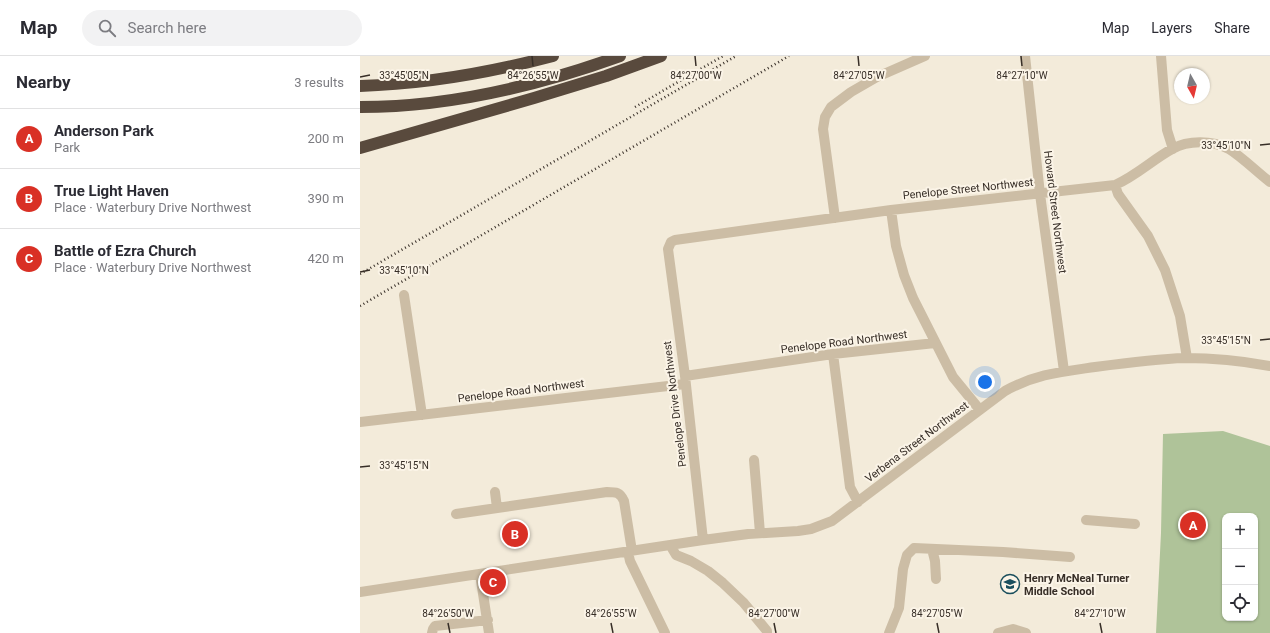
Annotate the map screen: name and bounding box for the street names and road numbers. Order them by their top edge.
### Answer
street label: Howard Street Northwest [1041,150,1069,275]
street label: Penelope Street Northwest [902,176,1034,202]
street label: Penelope Road Northwest [780,328,908,356]
street label: Penelope Drive Northwest [661,340,689,468]
street label: Penelope Road Northwest [457,377,585,405]
street label: Verbena Street Northwest [863,399,972,485]

